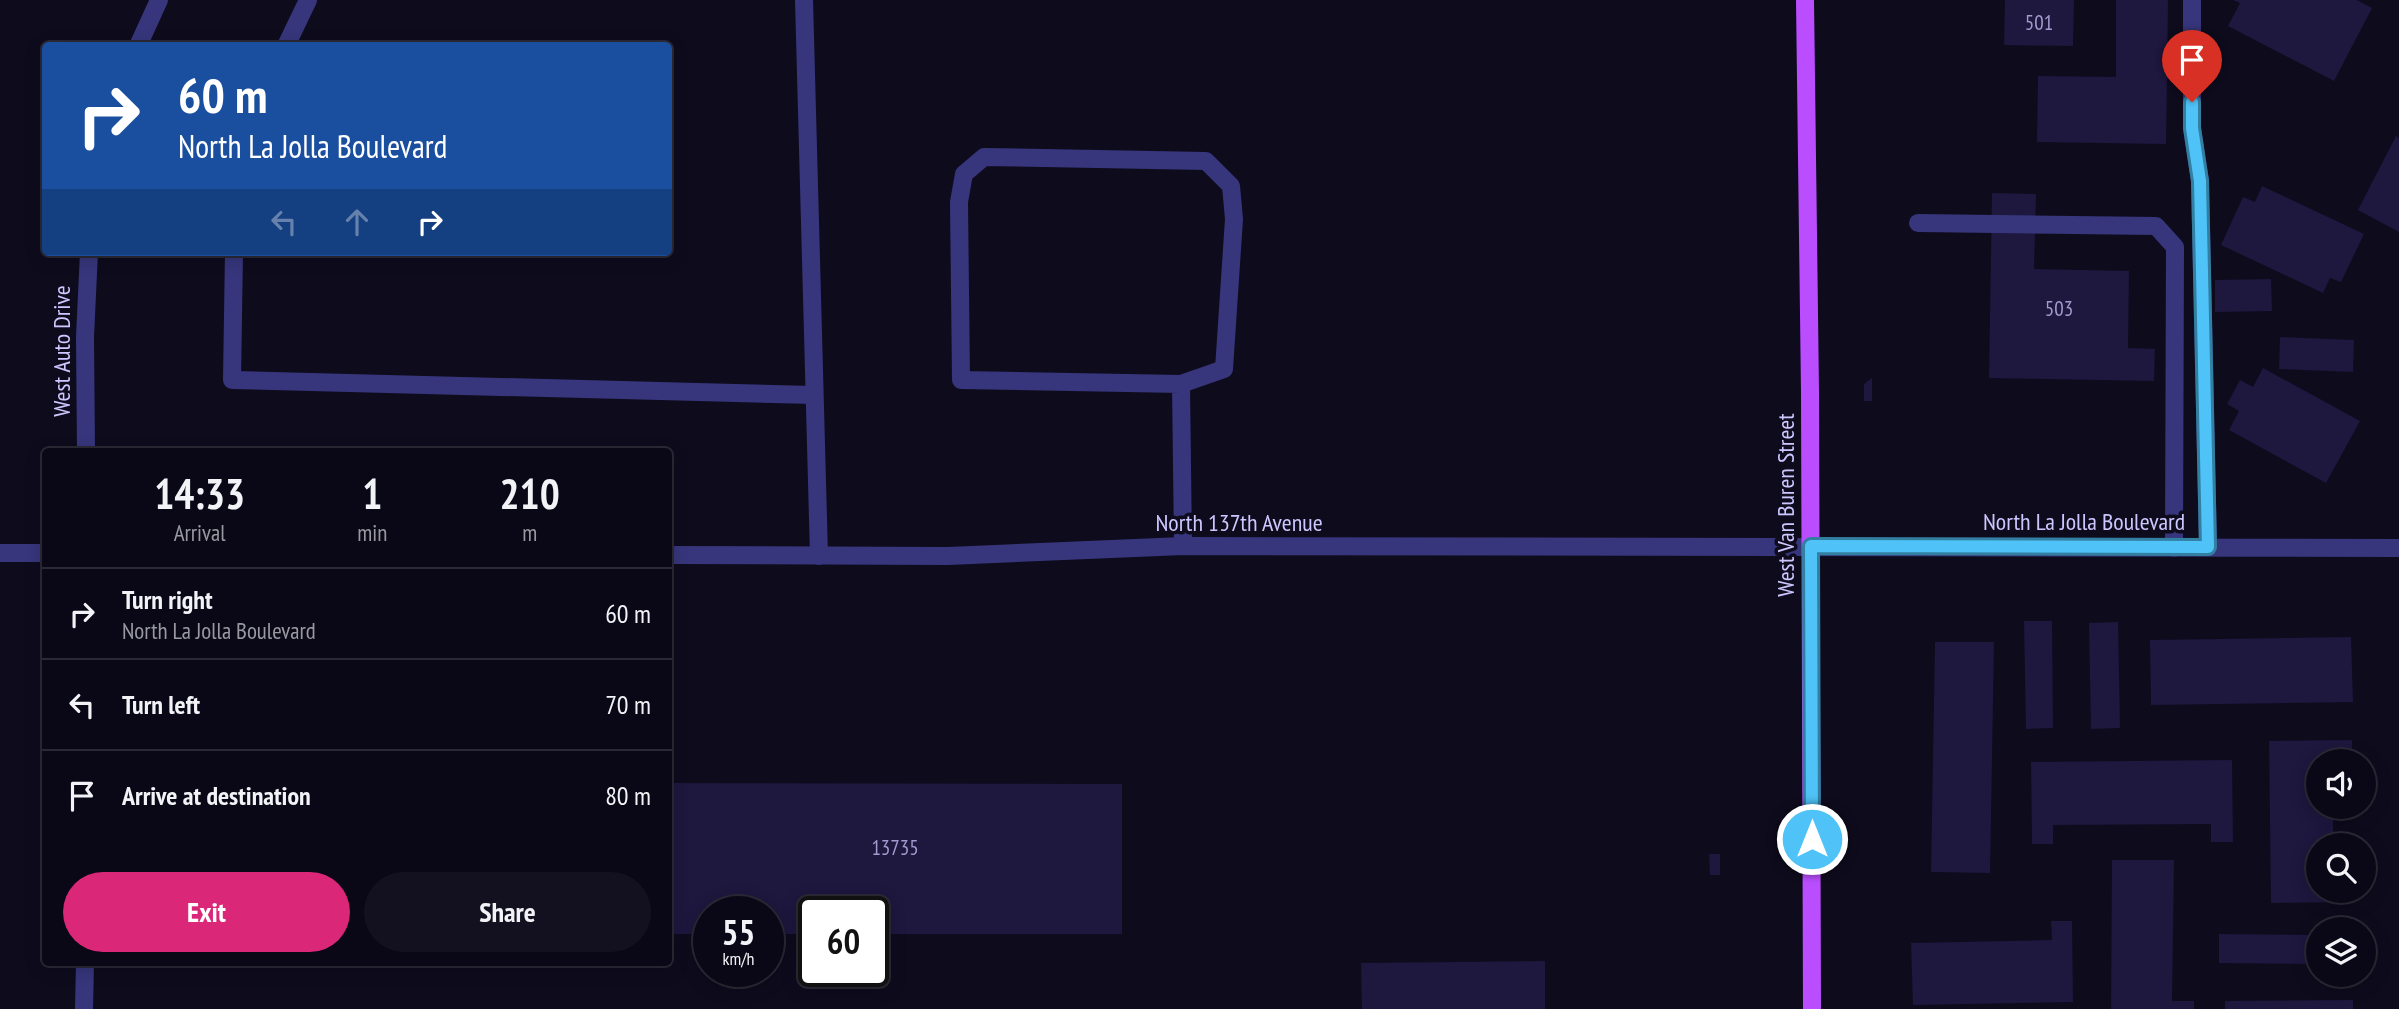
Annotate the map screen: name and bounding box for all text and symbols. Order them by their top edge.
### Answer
house number: 501 [2025,9,2053,36]
pin [2162,30,2222,102]
icon: arrive [2173,41,2211,79]
text: 60 m [178,63,267,127]
icon: right [63,70,154,161]
text: North La Jolla Boulevard [178,125,447,167]
icon: left [265,203,303,241]
icon: ahead [338,203,376,241]
icon: right [411,203,449,241]
street label: West Auto Drive [46,285,77,417]
house number: 503 [2045,295,2073,322]
street label: West Van Buren Street [1770,413,1801,597]
text: 14:33 [154,466,245,521]
text: 1 [362,466,382,521]
text: 210 [500,466,560,521]
street label: North La Jolla Boulevard [1983,506,2185,537]
street label: North 137th Avenue [1155,507,1323,538]
text: Arrival [174,518,226,547]
text: min [357,518,387,547]
text: m [522,518,537,547]
text: Turn right [122,583,213,616]
icon: right [63,595,101,633]
text: 60 m [605,597,651,630]
text: North La Jolla Boulevard [122,616,316,645]
icon: left [63,686,101,724]
text: Turn left [122,688,200,721]
text: 70 m [605,688,651,721]
map controls [2306,749,2376,987]
button: sound [2306,749,2376,819]
icon: arrive [63,777,101,815]
text: Arrive at destination [122,779,311,812]
text: 80 m [605,779,651,812]
position arrow [1775,802,1849,876]
button: search [2306,833,2376,903]
house number: 13735 [871,834,919,861]
button: Exit [63,872,350,952]
button: Share [364,872,651,952]
speed limit sign: 60 [798,896,889,987]
text: 55 [722,909,755,955]
button: layers [2306,917,2376,987]
text: km/h [723,947,754,970]

